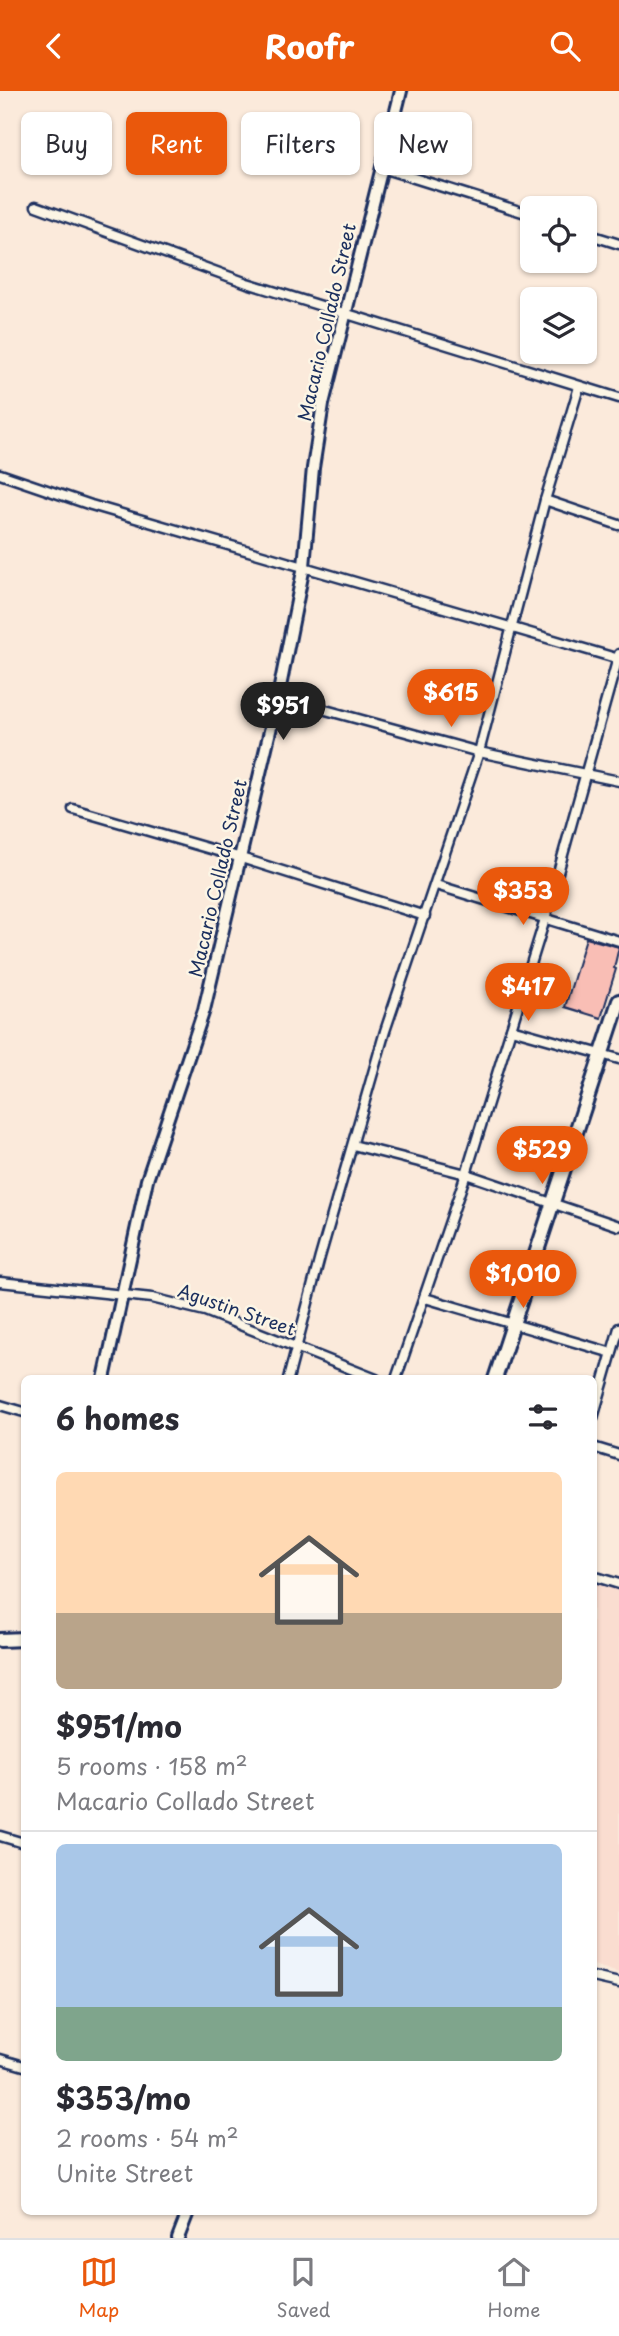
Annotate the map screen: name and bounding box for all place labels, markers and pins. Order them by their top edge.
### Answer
pin: $615 [410,669,492,729]
pin: $951 [242,683,324,742]
pin: $353 [482,867,564,927]
pin: $417 [487,963,569,1023]
pin: $529 [501,1127,583,1186]
pin: $1,010 [466,1251,580,1310]

